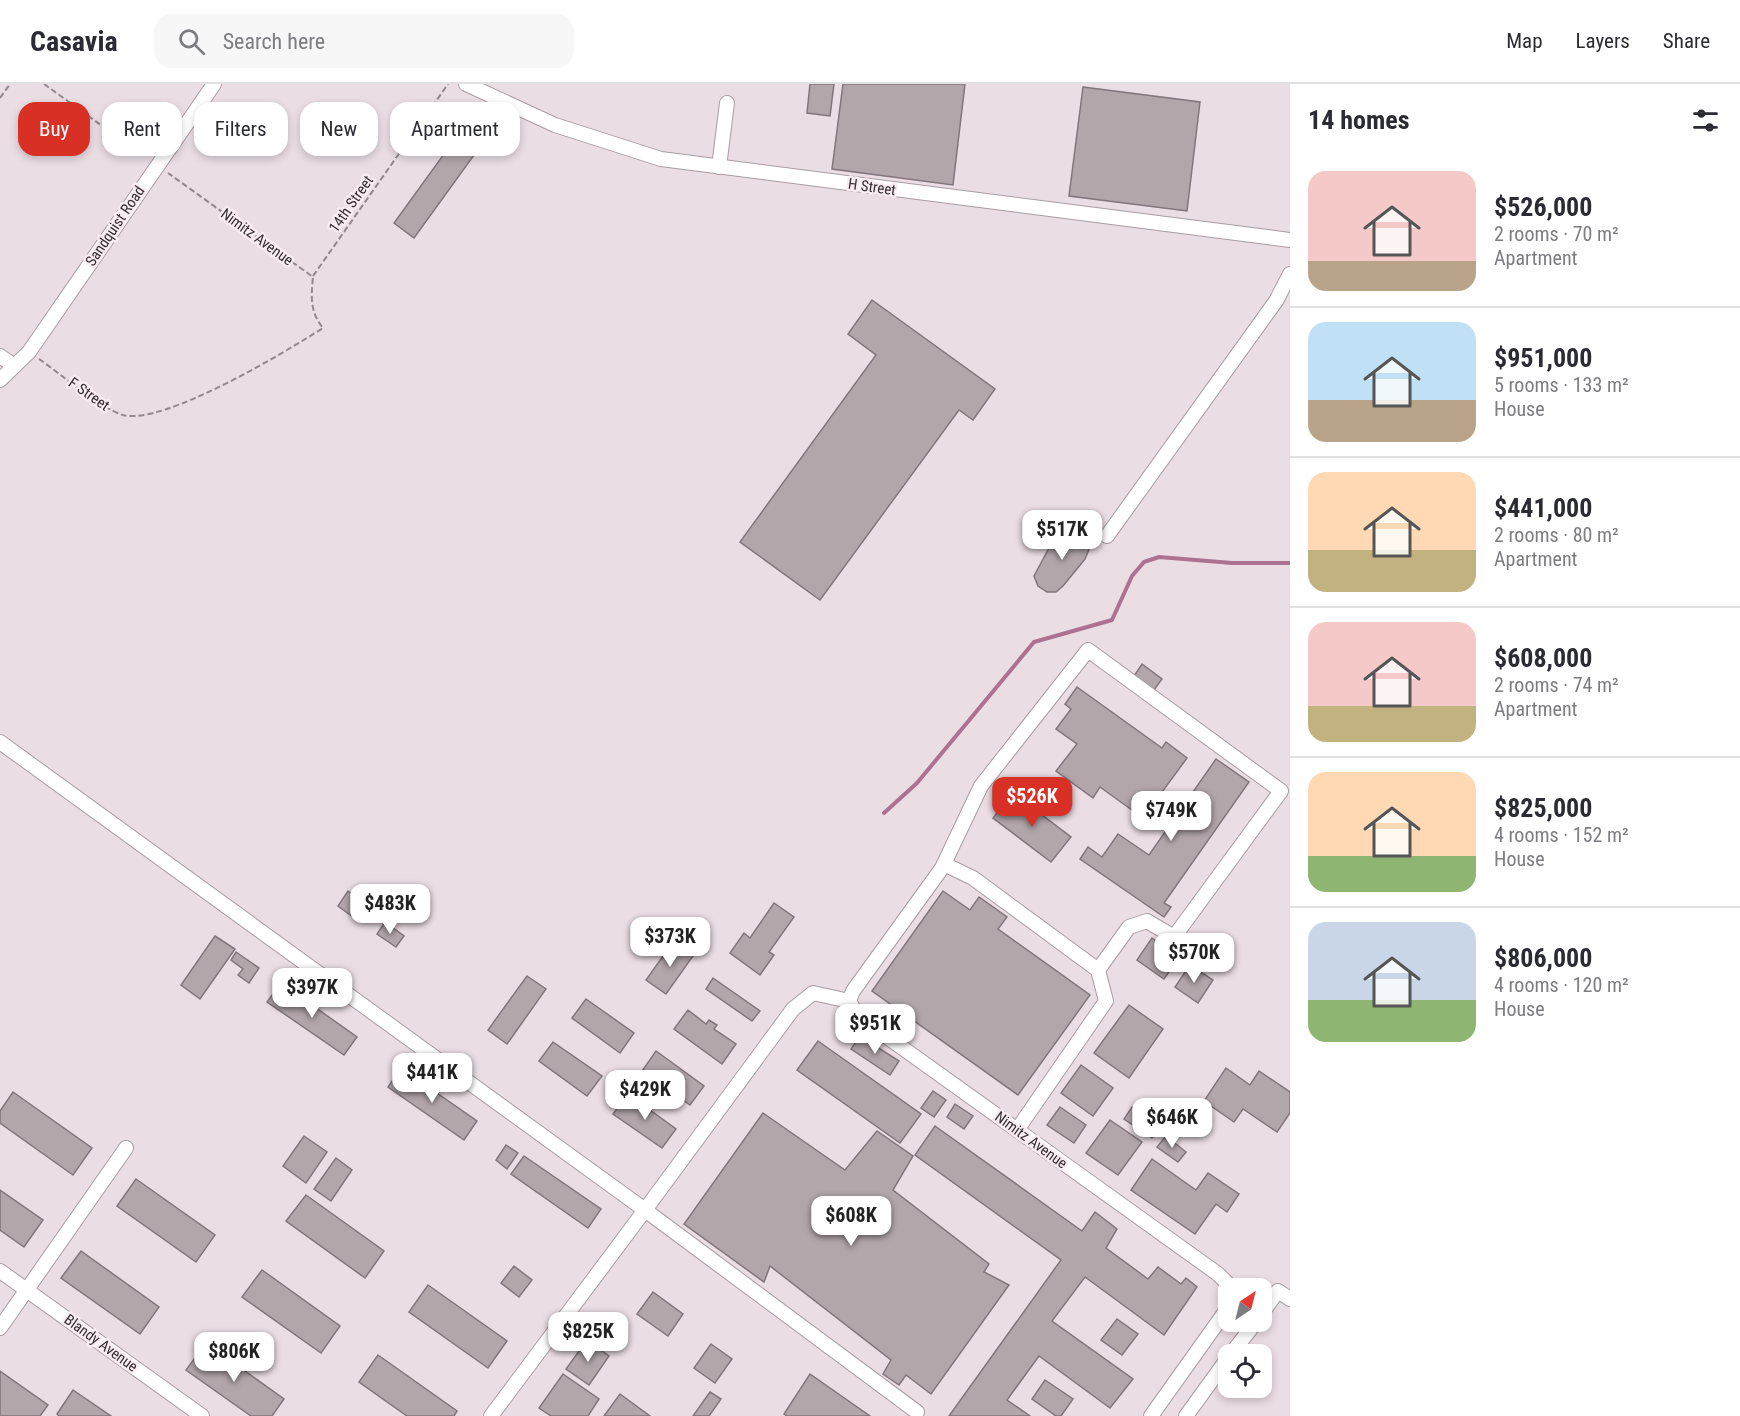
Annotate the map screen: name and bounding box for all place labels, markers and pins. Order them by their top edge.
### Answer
pin: $517K [1020,510,1104,561]
pin: $526K [990,777,1074,828]
pin: $749K [1129,791,1213,842]
pin: $483K [348,884,432,935]
pin: $373K [628,917,712,968]
pin: $570K [1152,933,1236,984]
pin: $397K [270,968,354,1019]
pin: $951K [833,1004,917,1055]
pin: $441K [390,1053,474,1104]
pin: $429K [603,1070,687,1121]
pin: $646K [1130,1098,1214,1149]
pin: $608K [809,1196,893,1247]
pin: $825K [546,1312,630,1363]
pin: $806K [192,1332,276,1383]

